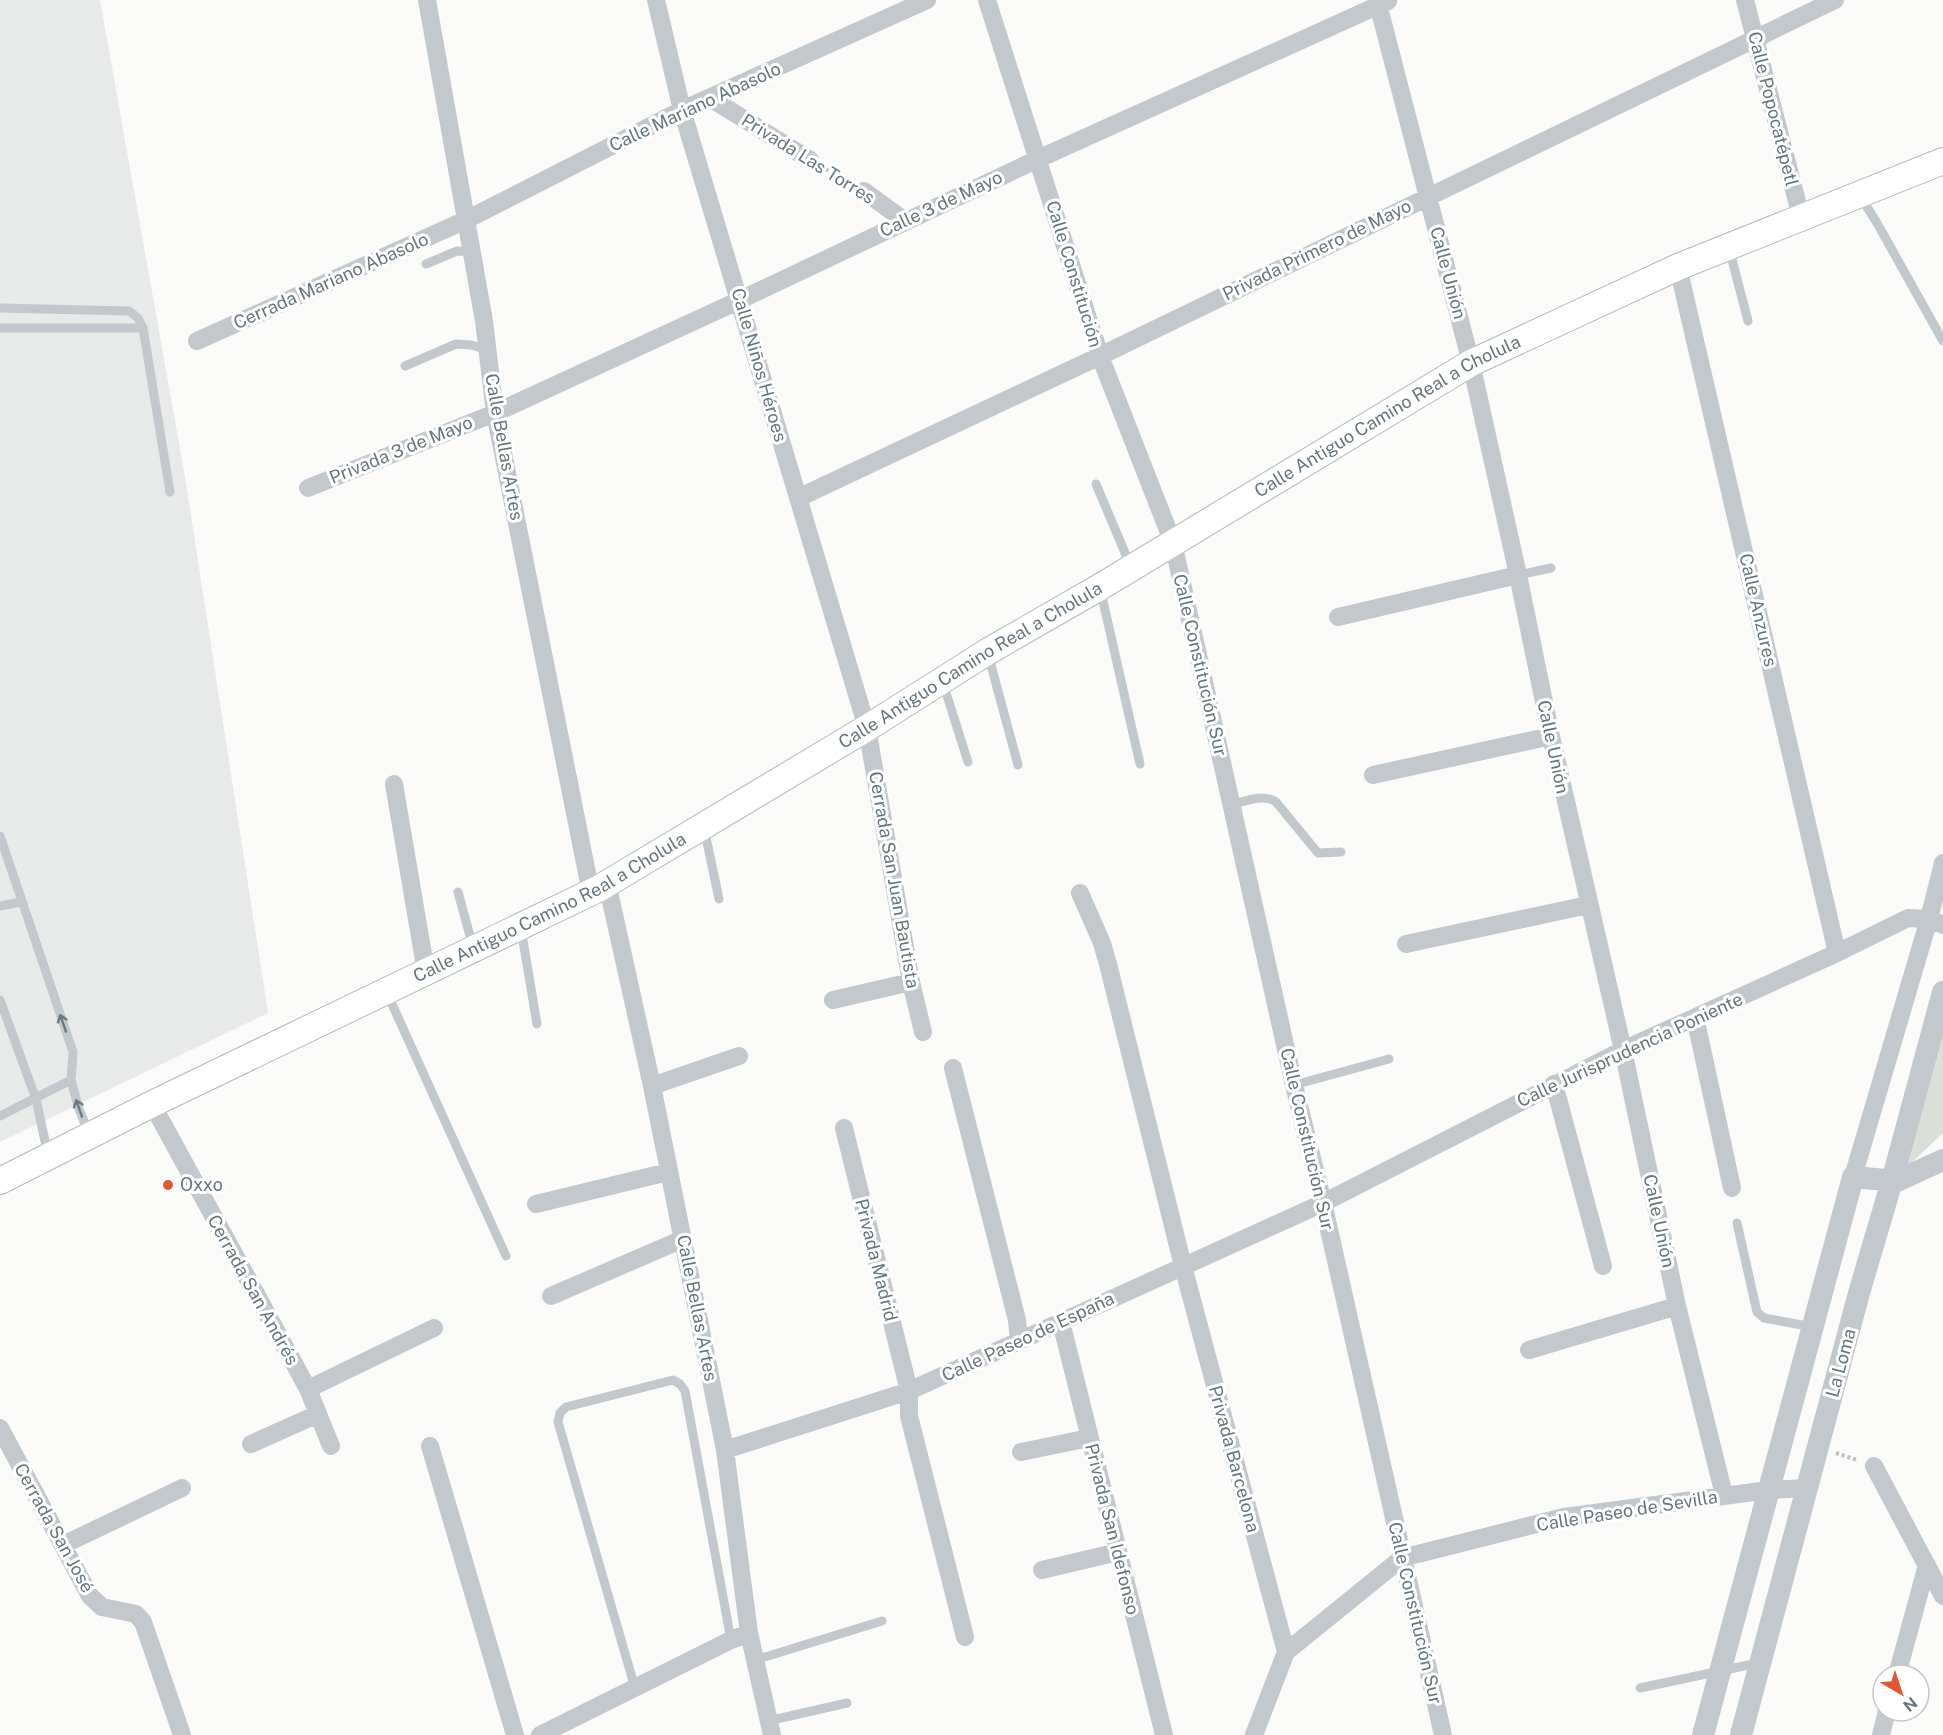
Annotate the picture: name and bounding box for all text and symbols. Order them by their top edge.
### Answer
street label: Calle Popocatépetl [1744,29,1803,188]
street label: Calle Mariano Abasolo [606,58,784,156]
street label: Privada Las Torres [738,109,879,208]
street label: Calle 3 de Mayo [876,166,1005,241]
street label: Privada Primero de Mayo [1219,195,1414,304]
street label: Calle Constitución [1042,198,1107,350]
street label: Calle Unión [1426,224,1471,321]
street label: Cerrada Mariano Abasolo [230,228,432,333]
street label: Calle Niños Héroes [727,285,792,444]
street label: Calle Antiguo Camino Real a Cholula [1250,331,1524,501]
street label: Calle Bellas Artes [481,372,528,522]
street label: Privada 3 de Mayo [326,411,476,488]
street label: Calle Anzures [1735,551,1782,668]
street label: Calle Constitución Sur [1169,572,1232,758]
street label: Calle Antiguo Camino Real a Cholula [835,577,1106,753]
street label: Calle Unión [1533,698,1574,795]
street label: Cerrada San Juan Bautista [865,770,924,990]
street label: Calle Antiguo Camino Real a Cholula [410,828,690,986]
street label: Calle Jurisprudencia Poniente [1514,988,1746,1111]
one-way arrow [56,1014,67,1033]
street label: Calle Constitución Sur [1276,1046,1339,1232]
one-way arrow [73,1099,84,1118]
street label: Calle Unión [1639,1172,1680,1269]
place label: Oxxo [180,1174,223,1195]
marker: Oxxo [161,1178,175,1192]
street label: Privada Madrid [851,1196,902,1323]
street label: Cerrada San Andrés [203,1211,303,1368]
street label: Calle Bellas Artes [673,1233,722,1383]
street label: Calle Paseo de España [938,1287,1117,1386]
street label: La Loma [1821,1326,1860,1399]
street label: Privada Barcelona [1205,1383,1264,1535]
street label: Privada San Idefonso [1081,1441,1144,1617]
street label: Cerrada San José [10,1459,99,1596]
street label: Calle Paseo de Sevilla [1535,1486,1719,1535]
street label: Calle Constitución Sur [1384,1520,1447,1706]
north arrow [1871,1663,1931,1723]
text: N [1899,1693,1921,1716]

